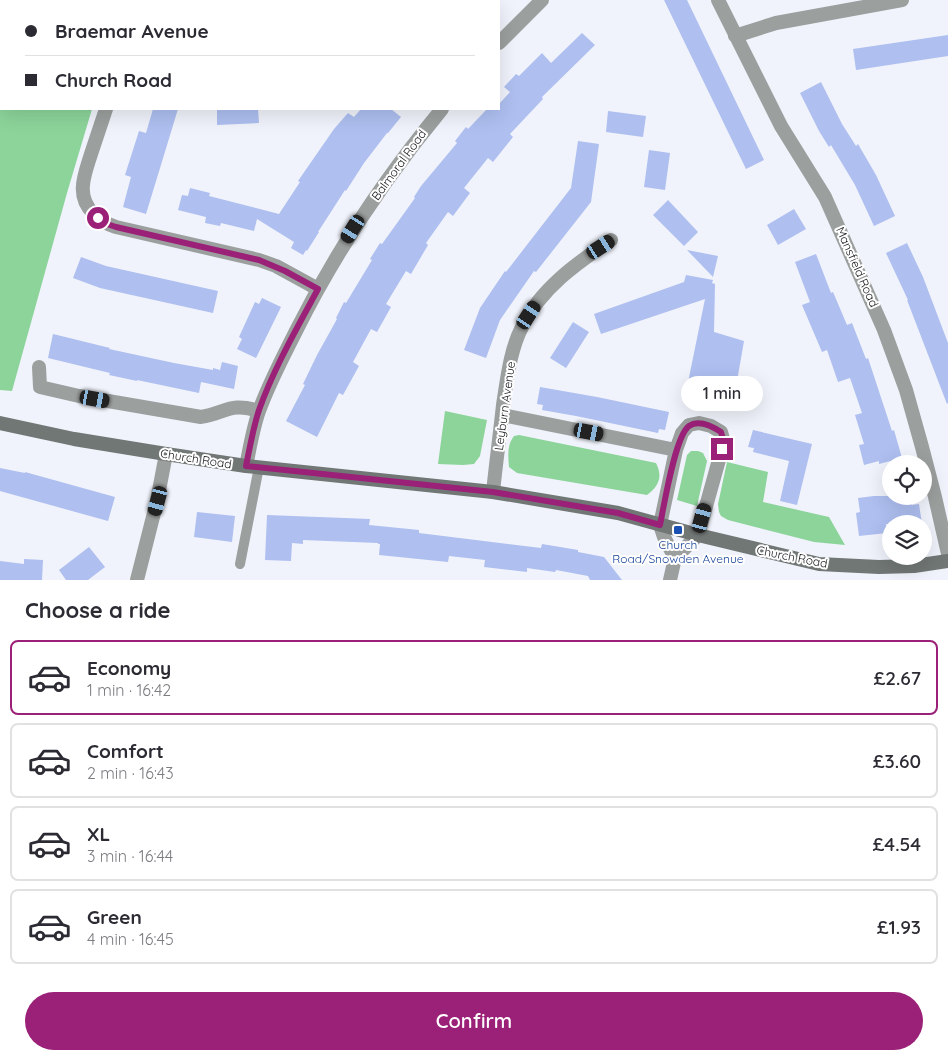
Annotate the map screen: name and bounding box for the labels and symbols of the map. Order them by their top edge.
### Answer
street label: Balmoral Road [368,126,429,203]
route start [87,207,109,229]
car [338,212,367,246]
street label: Mansfield Road [833,224,882,309]
car [584,233,617,261]
car [514,298,543,332]
street label: Leyburn Avenue [491,360,518,451]
callout: 1 min [681,376,763,412]
car [78,389,111,409]
car [572,422,605,442]
route end [711,438,733,460]
street label: Church Road [159,445,233,472]
car [146,485,169,517]
car [690,502,713,534]
marker: Church Road/Snowden Avenue [672,524,684,536]
place label: Church Road/Snowden Avenue [612,537,744,566]
street label: Church Road [755,542,829,571]

